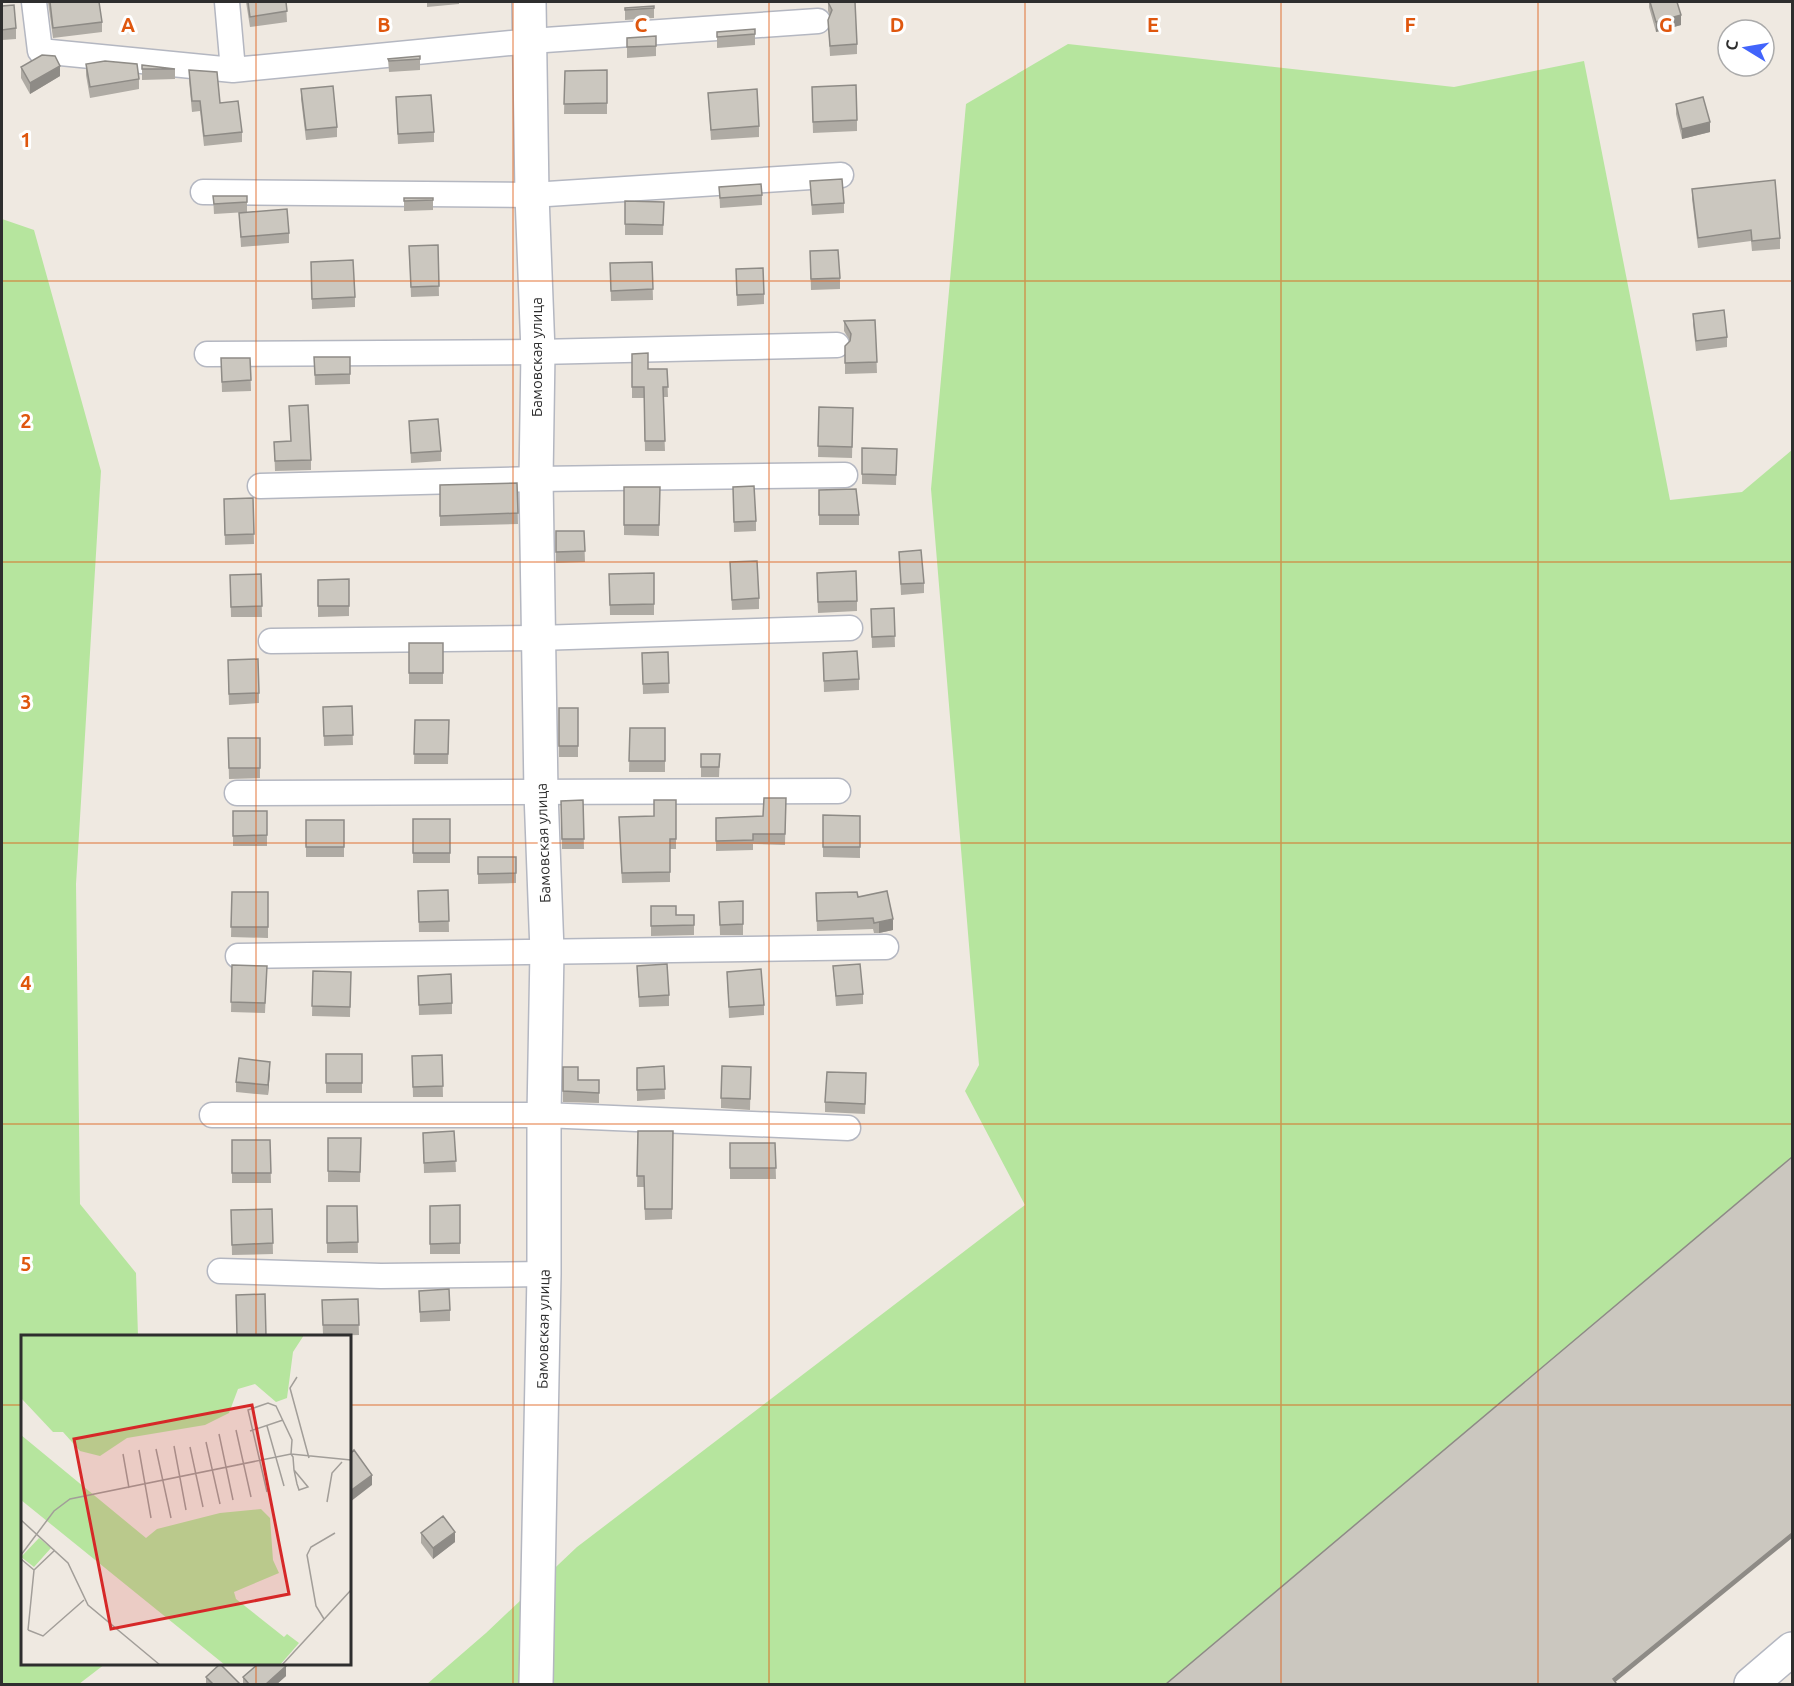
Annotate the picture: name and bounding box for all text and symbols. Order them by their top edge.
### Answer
text: A [121,13,135,36]
text: B [377,13,391,36]
text: C [635,13,648,36]
text: D [890,13,904,36]
text: E [1147,13,1159,36]
text: F [1404,13,1416,36]
text: G [1659,13,1673,36]
north arrow [1716,18,1776,78]
text: С [1721,38,1741,52]
text: 1 [20,128,32,151]
street label: Бамовская улица [528,297,545,417]
text: 2 [20,409,32,432]
text: 3 [20,690,32,713]
street label: Бамовская улица [532,783,554,903]
text: 4 [20,971,32,994]
text: 5 [20,1252,32,1275]
street label: Бамовская улица [533,1269,553,1389]
inset map [21,1335,351,1665]

